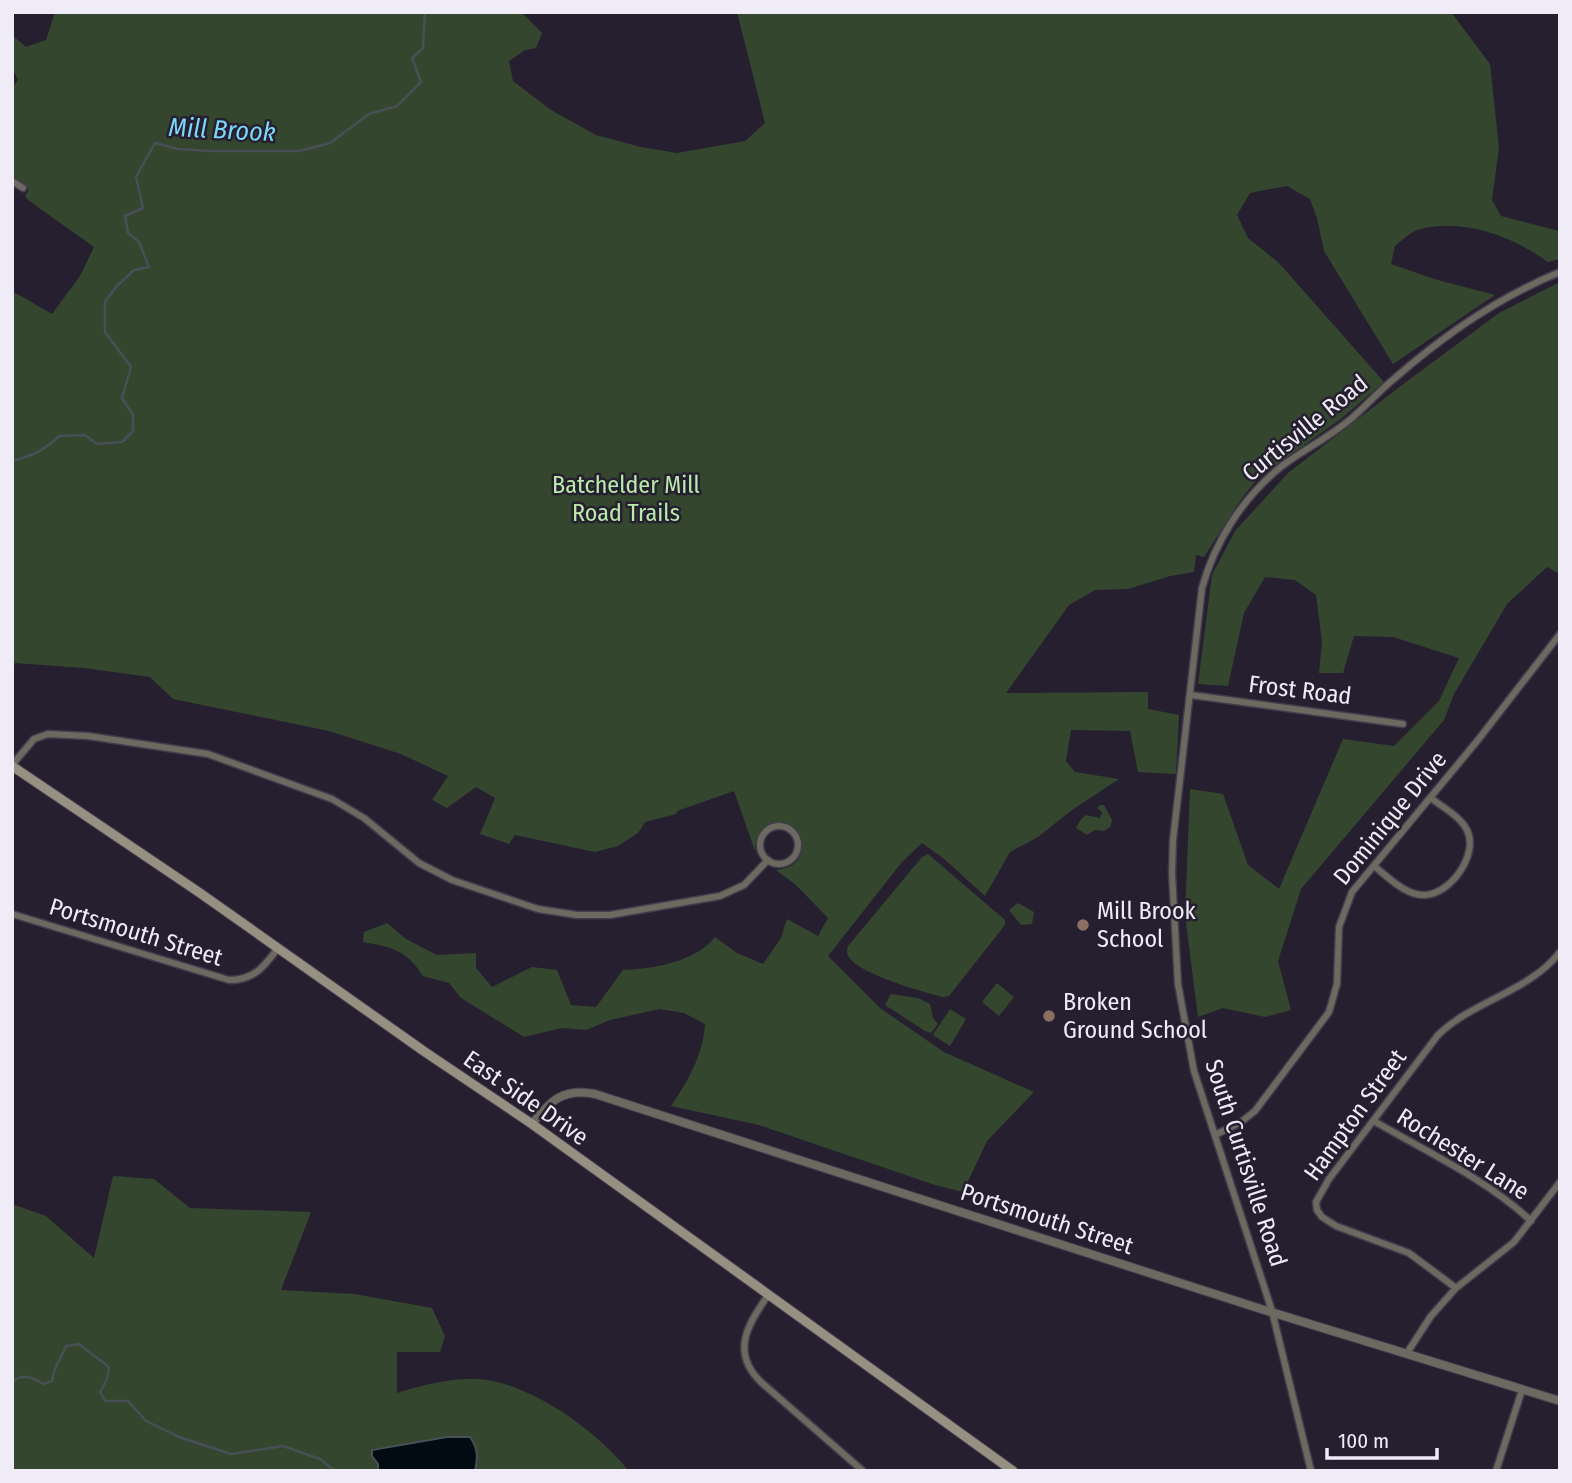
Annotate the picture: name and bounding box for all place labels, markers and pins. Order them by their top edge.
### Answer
place label: Mill Brook School [1097,897,1197,953]
marker: Mill Brook School [1075,917,1091,933]
place label: Broken Ground School [1063,988,1207,1044]
marker: Broken Ground School [1041,1008,1057,1024]

